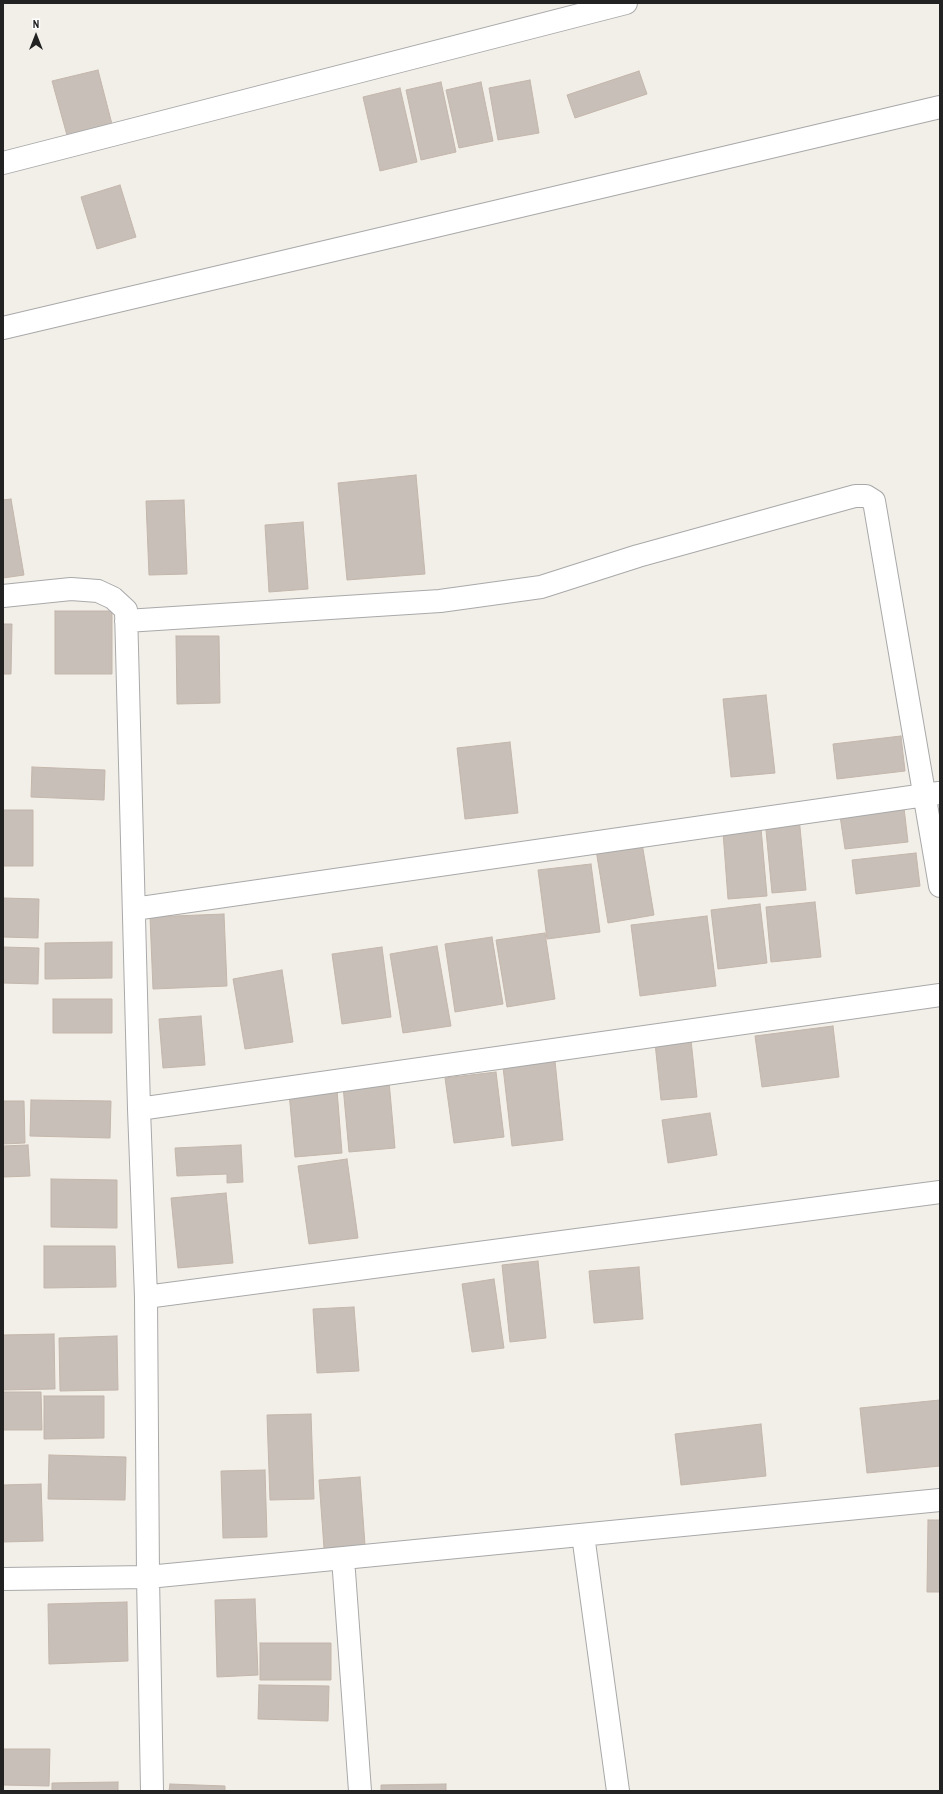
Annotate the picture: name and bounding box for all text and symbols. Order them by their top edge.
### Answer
north arrow [16,16,56,56]
text: N [33,17,39,31]

